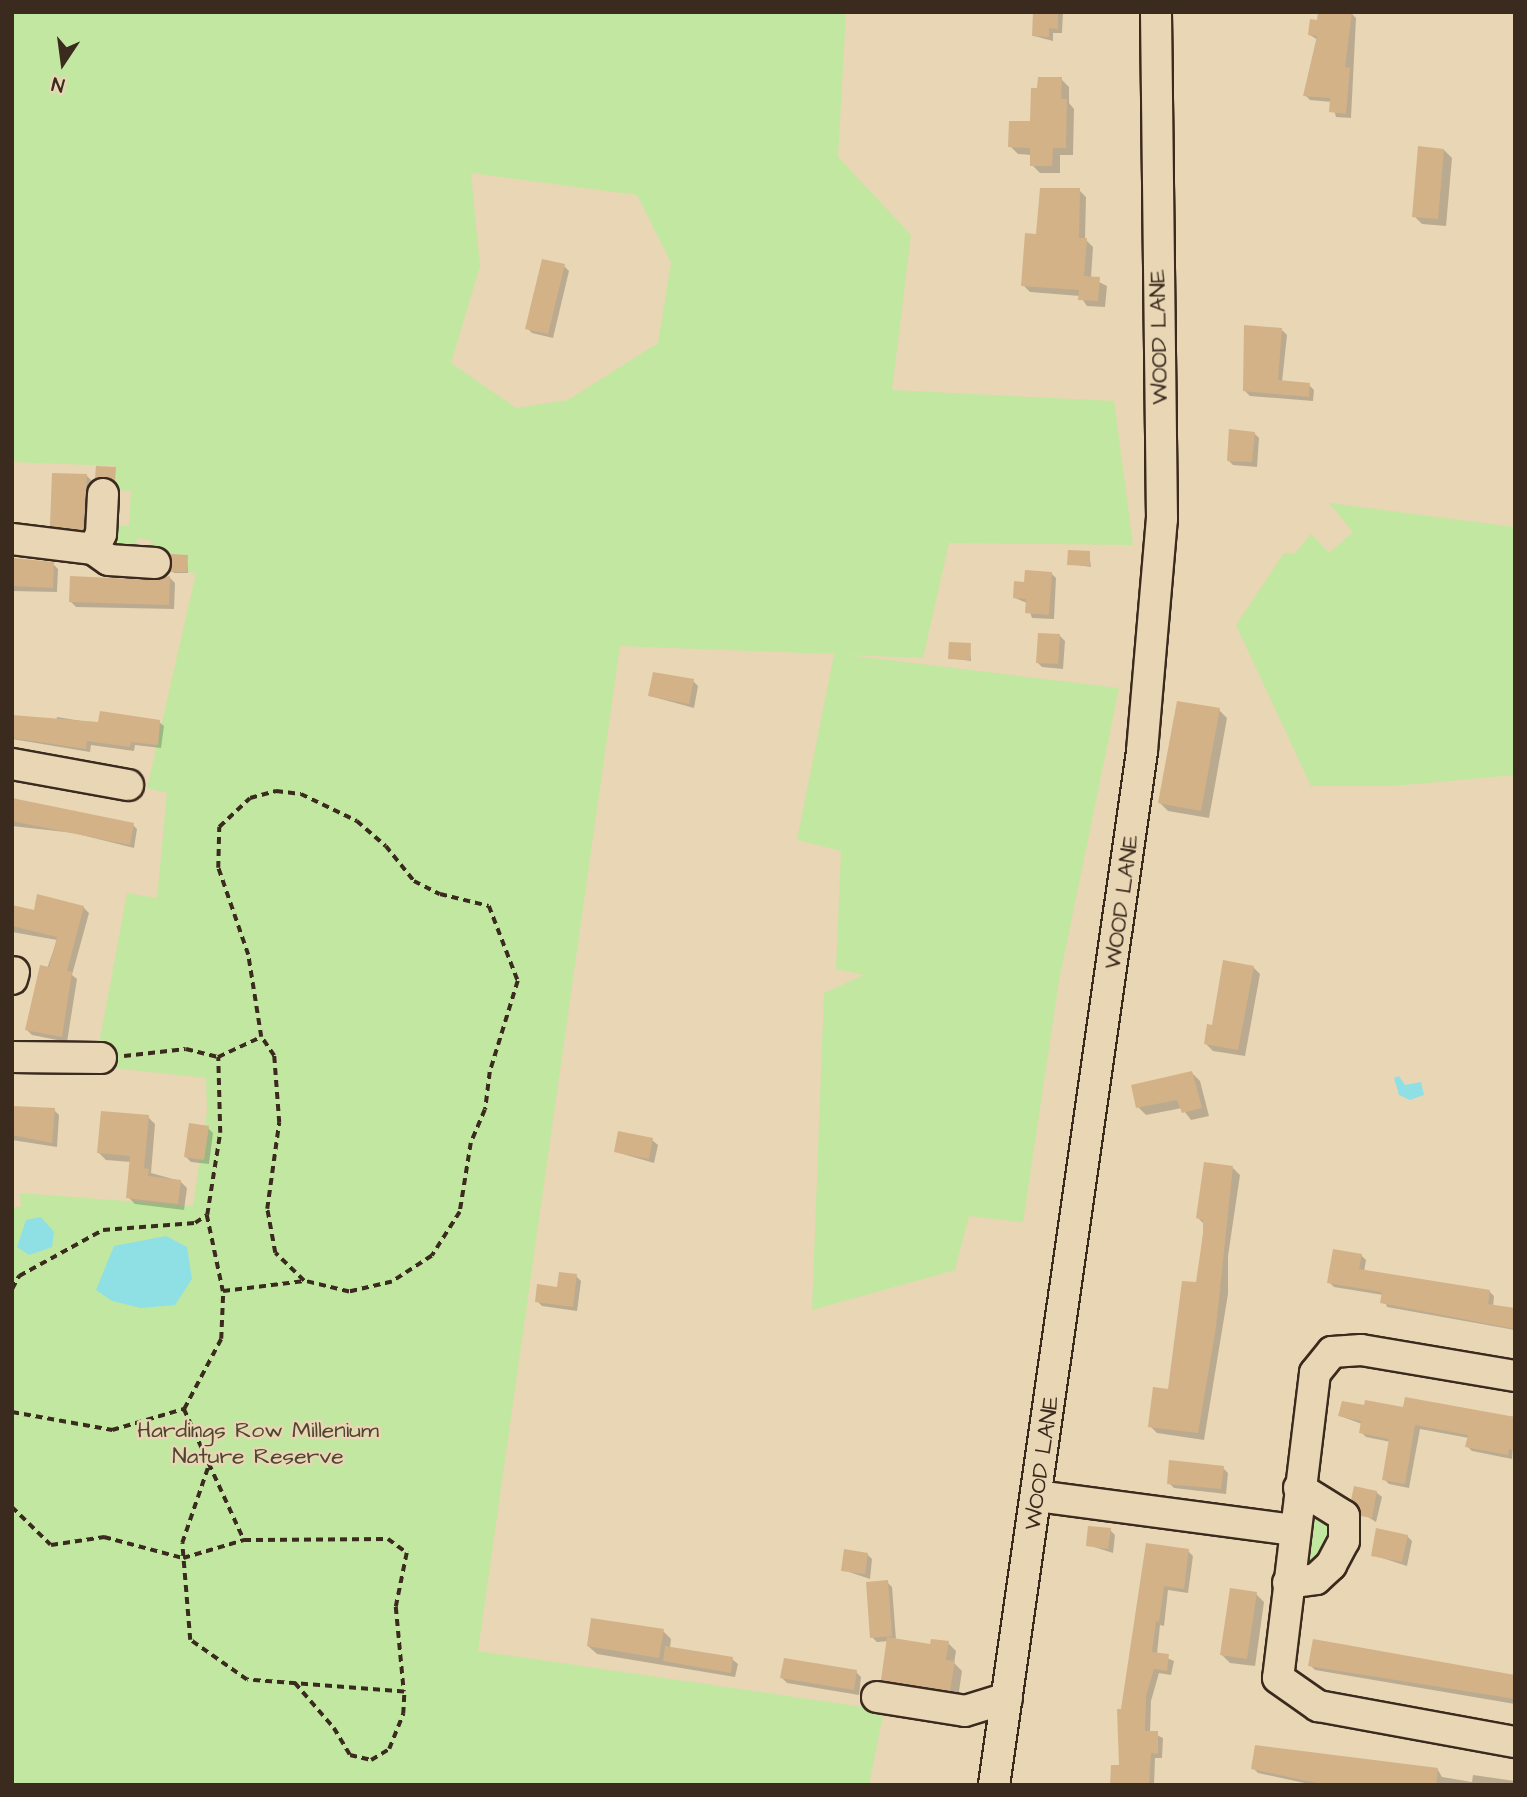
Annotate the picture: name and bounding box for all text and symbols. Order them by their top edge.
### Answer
north arrow [28,28,98,98]
text: N [49,69,67,98]
street label: WOOD LANE [1144,269,1174,405]
street label: WOOD LANE [1099,833,1145,971]
street label: WOOD LANE [1019,1394,1065,1532]
park label: Hardings Row Millenium Nature Reserve [137,1416,379,1470]

